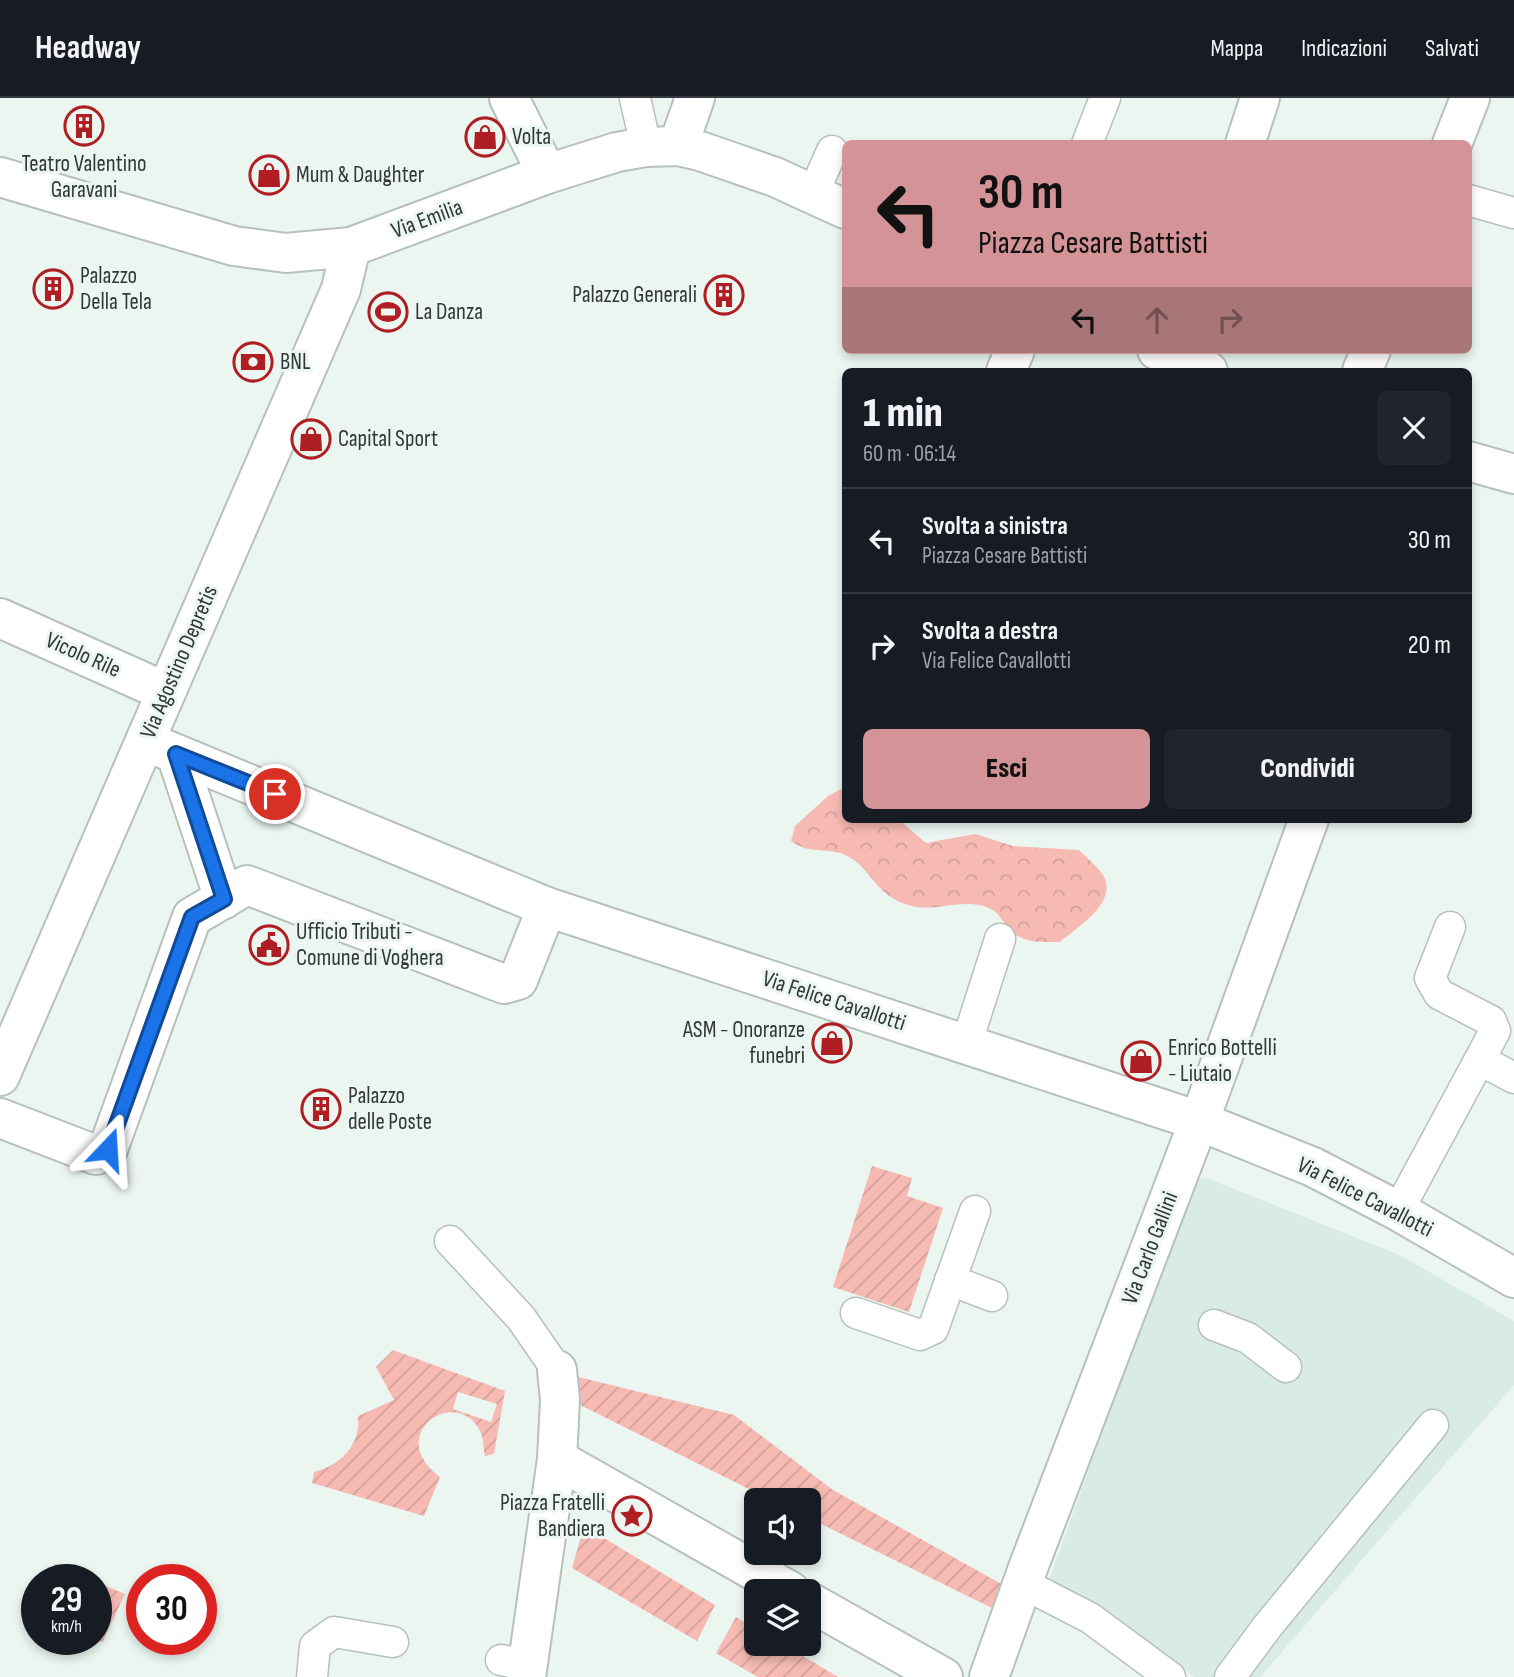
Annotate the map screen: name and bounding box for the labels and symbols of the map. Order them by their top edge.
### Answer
building icon: Teatro Valentino Garavani [63,105,105,147]
shop icon: Volta [464,116,506,158]
place label: Volta [512,123,551,151]
place label: Teatro Valentino Garavani [21,150,147,204]
shop icon: Mum & Daughter [248,154,290,196]
place label: Mum & Daughter [296,161,425,189]
street label: Via Emilia [388,193,466,245]
place label: Palazzo Della Tela [80,262,152,316]
building icon: Palazzo Della Tela [32,268,74,310]
building icon: Palazzo Generali [703,274,745,316]
place label: Palazzo Generali [572,281,697,309]
sports icon: La Danza [367,291,409,333]
place label: La Danza [415,298,483,326]
bank icon: BNL [232,341,274,383]
place label: BNL [280,348,311,376]
shop icon: Capital Sport [290,418,332,460]
place label: Capital Sport [338,425,438,453]
street label: Via Agostino Depretis [134,581,224,743]
street label: Vicolo Rile [41,626,125,684]
pin [245,764,305,824]
place label: Ufficio Tributi - Comune di Voghera [296,918,444,972]
public building icon: Ufficio Tributi - Comune di Voghera [248,924,290,966]
street label: Via Felice Cavallotti [759,965,909,1037]
place label: ASM - Onoranze funebri [682,1016,805,1070]
shop icon: ASM - Onoranze funebri [811,1022,853,1064]
place label: Enrico Bottelli - Liutaio [1168,1034,1277,1088]
shop icon: Enrico Bottelli - Liutaio [1120,1040,1162,1082]
place label: Palazzo delle Poste [348,1082,432,1136]
building icon: Palazzo delle Poste [300,1088,342,1130]
position arrow [71,1112,145,1186]
street label: Via Felice Cavallotti [1292,1151,1438,1243]
street label: Via Carlo Gallini [1116,1188,1184,1308]
place label: Piazza Fratelli Bandiera [500,1489,605,1543]
place icon: Piazza Fratelli Bandiera [611,1495,653,1537]
speed limit sign: 30 [126,1564,217,1655]

